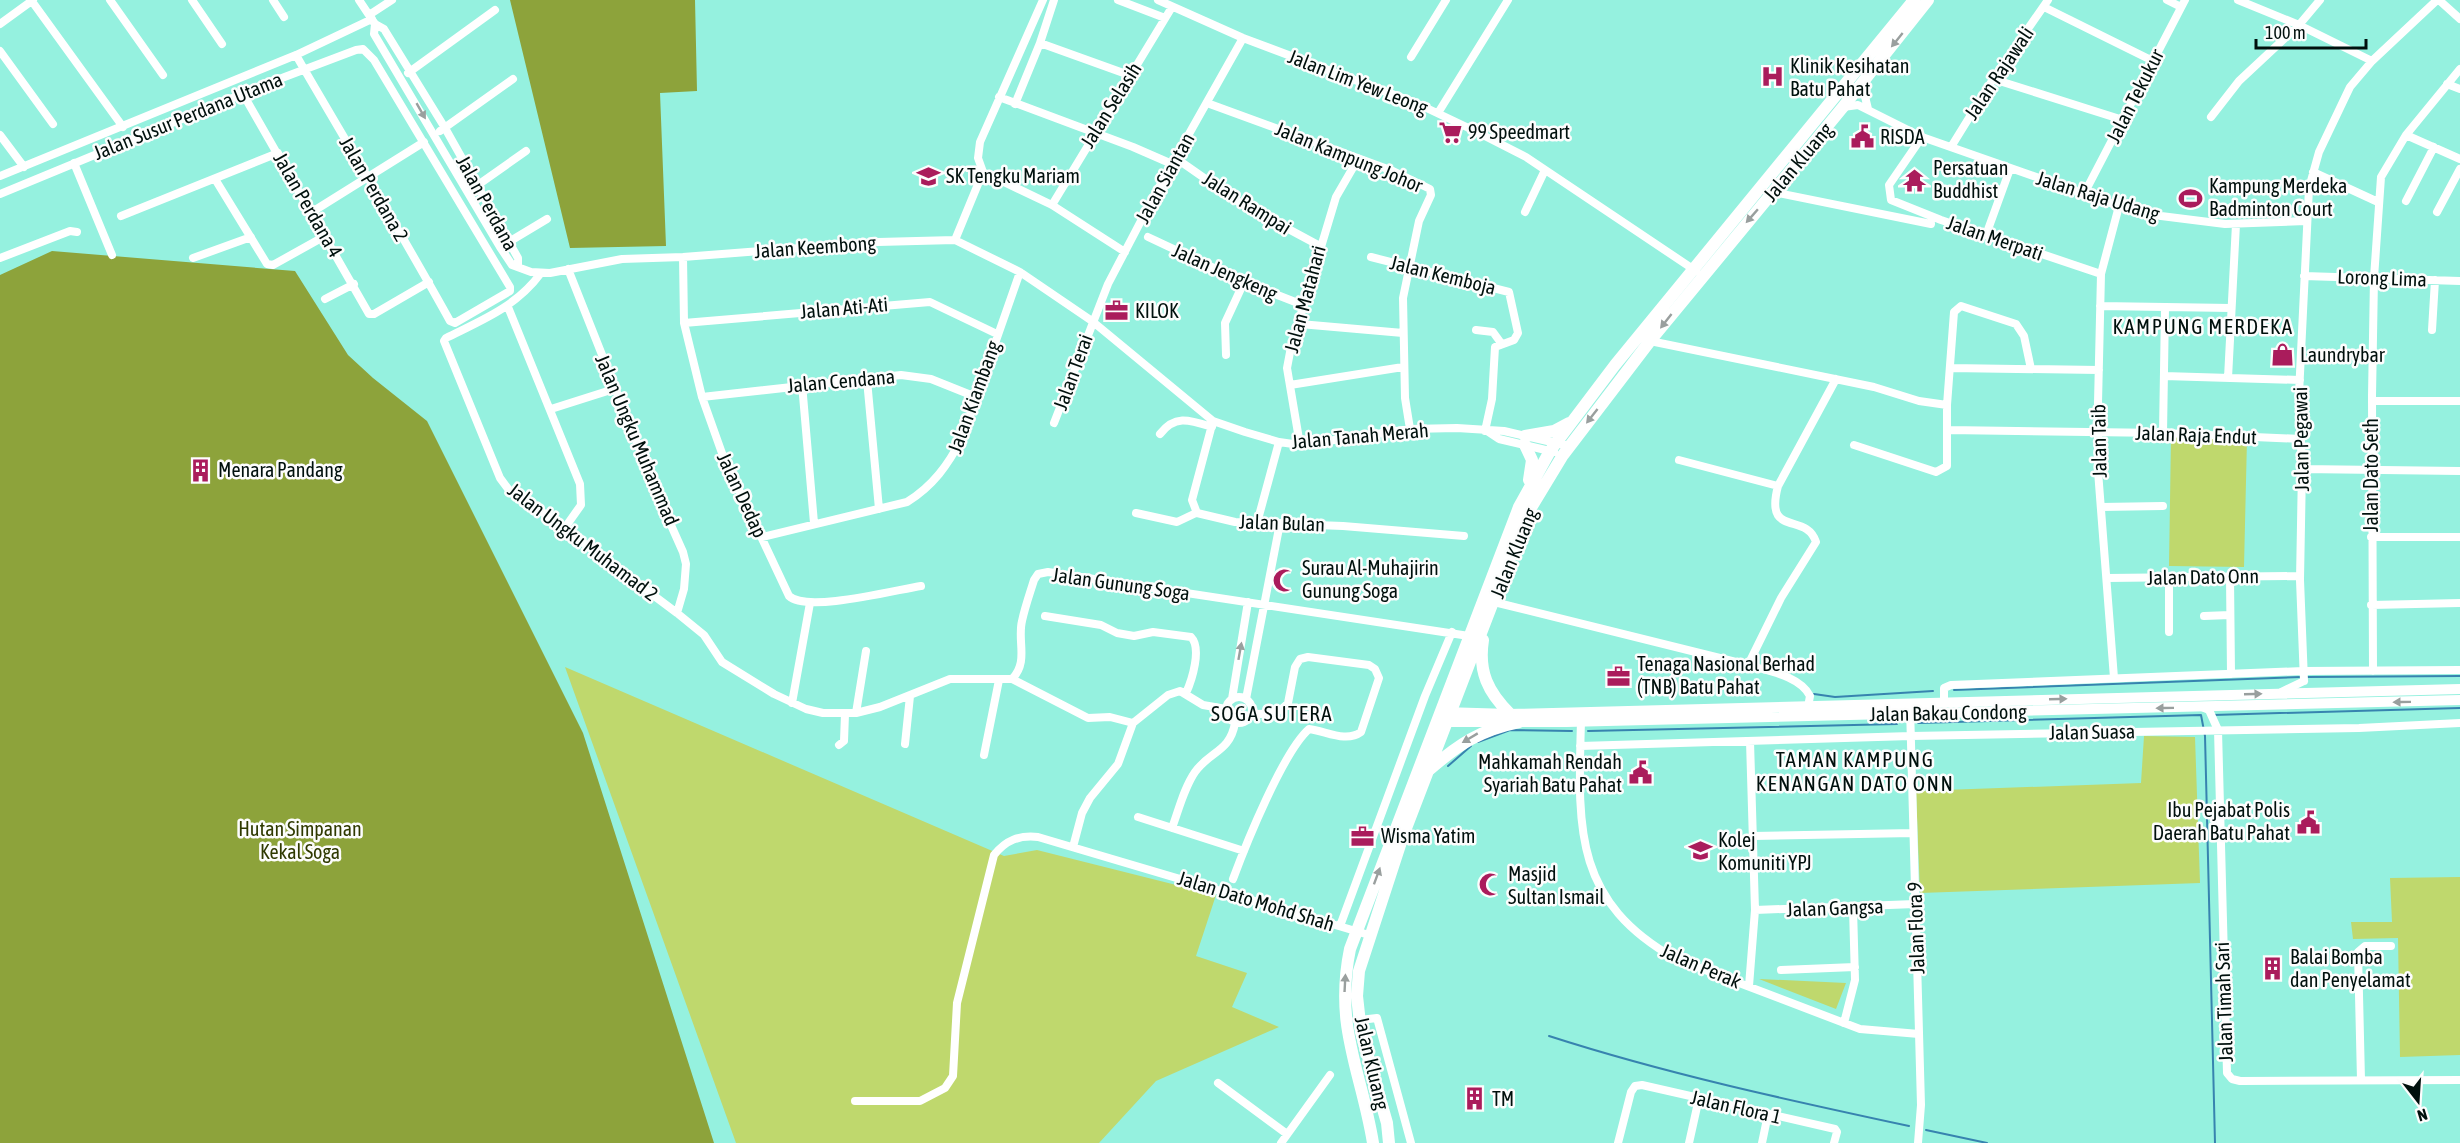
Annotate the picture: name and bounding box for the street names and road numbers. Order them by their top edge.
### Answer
street label: Jalan Rajawali [1959,22,2038,123]
street label: Jalan Lim Yew Leong [1285,44,1432,119]
street label: Jalan Tekukur [2101,44,2169,147]
street label: Jalan Selasih [1075,58,1146,152]
street label: Jalan Susur Perdana Utama [90,67,286,164]
street label: Jalan Kampung Johor [1272,116,1427,197]
street label: Jalan Kluang [1758,118,1837,205]
street label: Jalan Siantan [1130,129,1199,227]
street label: Jalan Perdana 2 [335,132,414,245]
street label: Jalan Perdana 4 [269,148,348,261]
street label: Jalan Perdana [452,151,523,254]
street label: Jalan Rampai [1199,166,1296,239]
street label: Jalan Raja Udang [2034,166,2163,225]
street label: Jalan Merpati [1944,210,2046,265]
street label: Jalan Keembong [753,231,877,262]
street label: Jalan Jengkeng [1169,238,1282,305]
street label: Jalan Matahari [1279,243,1330,355]
street label: Jalan Kemboja [1388,250,1498,299]
street label: Lorong Lima [2337,264,2427,291]
street label: Jalan Ati-Ati [799,292,889,323]
street label: Jalan Terai [1048,331,1097,413]
street label: Jalan Kiambang [943,337,1005,456]
street label: Jalan Ungku Muhammad [591,351,684,529]
street label: Jalan Cendana [786,364,896,397]
street label: Jalan Pegawai [2288,387,2313,491]
street label: Jalan Taib [2086,404,2111,478]
street label: Jalan Tanah Merah [1290,418,1430,453]
street label: Jalan Dato Seth [2359,418,2382,532]
street label: Jalan Raja Endut [2135,421,2258,448]
street label: Jalan Dedap [713,449,772,541]
street label: Jalan Ungku Muhamad 2 [504,478,663,605]
street label: Jalan Kluang [1485,504,1542,601]
street label: Jalan Bulan [1239,510,1325,535]
street label: Jalan Gunung Soga [1051,562,1191,605]
street label: Jalan Dato Onn [2147,564,2259,589]
street label: Jalan Bakau Condong [1869,700,2027,725]
street label: Jalan Suasa [2049,719,2135,744]
street label: Jalan Dato Mohd Shah [1175,866,1337,935]
street label: Jalan Flora 9 [1902,882,1929,975]
street label: Jalan Gangsa [1786,894,1884,921]
street label: Jalan Perak [1658,938,1745,993]
street label: Jalan Timah Sari [2210,942,2237,1062]
street label: Jalan Kluang [1351,1014,1394,1112]
street label: Jalan Flora 1 [1689,1085,1784,1128]

